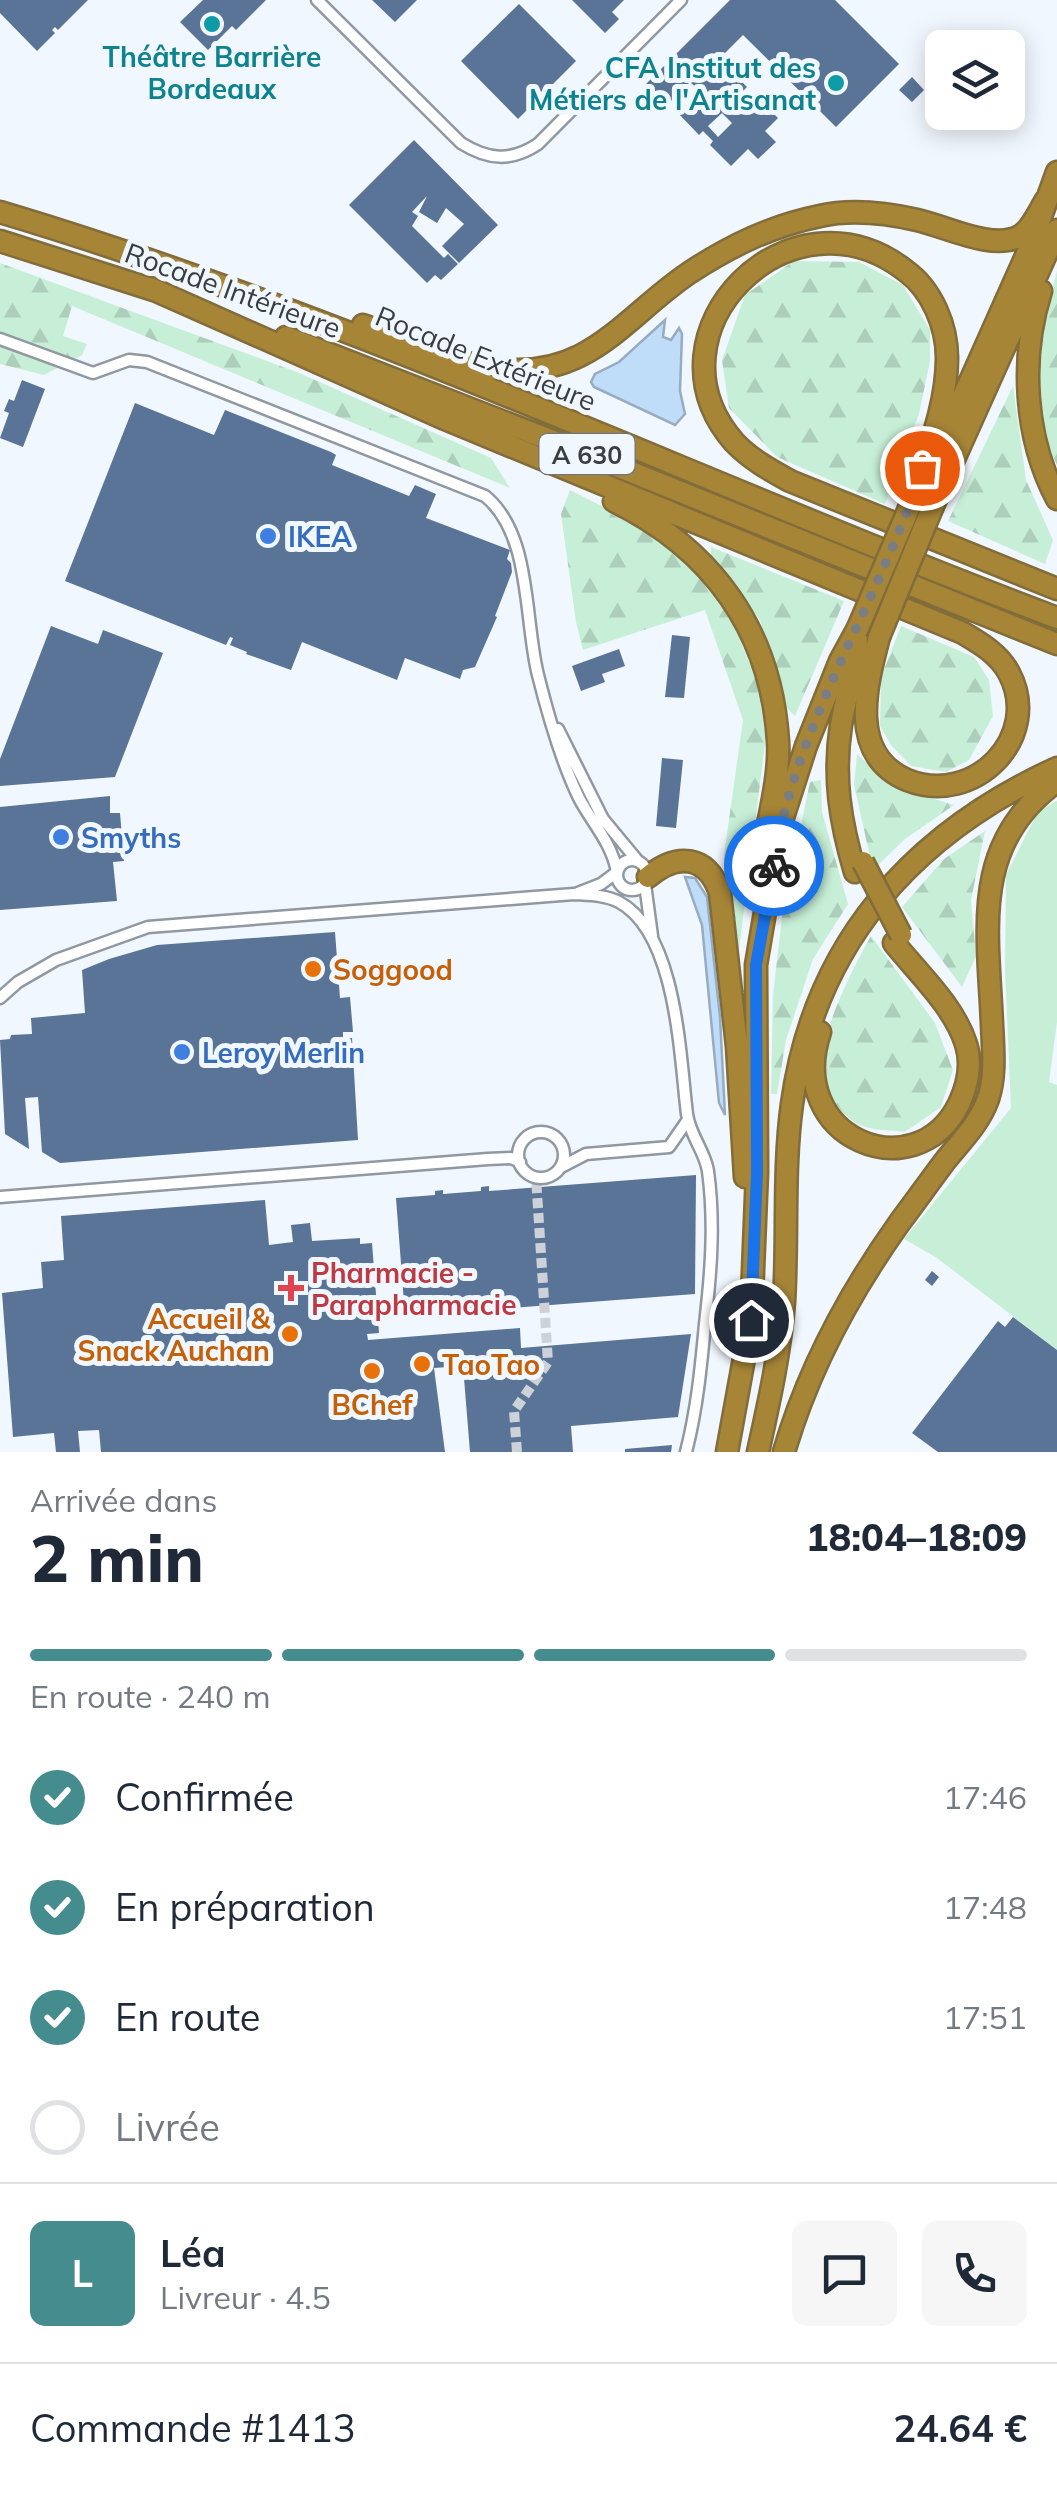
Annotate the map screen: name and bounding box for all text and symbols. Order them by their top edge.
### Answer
marker: Théâtre Barrière Bordeaux [201,13,223,35]
map controls [925,30,1025,130]
button: layers [925,30,1025,130]
place label: Théâtre Barrière Bordeaux [103,39,321,106]
place label: CFA Institut des Métiers de l'Artisanat [529,50,816,117]
marker: CFA Institut des Métiers de l'Artisanat [825,72,847,94]
street label: Rocade Intérieure [120,235,346,345]
street label: Rocade Extérieure [371,298,601,418]
pin [880,426,965,511]
road number: A 630 [540,434,634,474]
icon: bag [895,441,950,496]
place label: IKEA [288,519,352,554]
marker: IKEA [257,525,279,547]
courier [724,816,824,916]
place label: Smyths [81,820,181,855]
marker: Smyths [50,826,72,848]
icon: bike [747,839,802,894]
place label: Soggood [333,952,453,987]
marker: Soggood [302,958,324,980]
place label: Leroy Merlin [202,1035,365,1070]
marker: Leroy Merlin [171,1041,193,1063]
place label: Pharmacie - Parapharmacie [311,1255,517,1322]
marker: Pharmacie - Parapharmacie [280,1277,302,1299]
pin [709,1278,794,1363]
icon: home [724,1293,779,1348]
place label: Accueil & Snack Auchan [78,1301,271,1368]
marker: Accueil & Snack Auchan [279,1323,301,1345]
place label: TaoTao [442,1347,540,1382]
marker: TaoTao [411,1353,433,1375]
marker: BChef [361,1360,383,1382]
place label: BChef [332,1387,413,1422]
text: Arrivée dans [30,1480,217,1520]
text: 18:04–18:09 [806,1513,1027,1561]
text: 2 min [30,1517,204,1598]
text: En route · 240 m [30,1676,271,1716]
icon: check [30,1770,85,1825]
text: Confirmée [115,1773,294,1821]
text: 17:46 [943,1777,1027,1817]
icon: check [30,1880,85,1935]
text: En préparation [115,1883,375,1931]
text: 17:48 [943,1887,1027,1927]
icon: check [30,1990,85,2045]
text: En route [115,1993,261,2041]
text: 17:51 [943,1997,1027,2037]
text: Livrée [115,2103,220,2151]
button: chat [792,2221,897,2326]
button: phone [922,2221,1027,2326]
text: Léa [160,2229,225,2277]
text: L [72,2249,93,2297]
text: Livreur · 4.5 [160,2277,331,2317]
text: Commande #1413 [30,2404,356,2452]
text: 24.64 € [893,2404,1027,2452]

